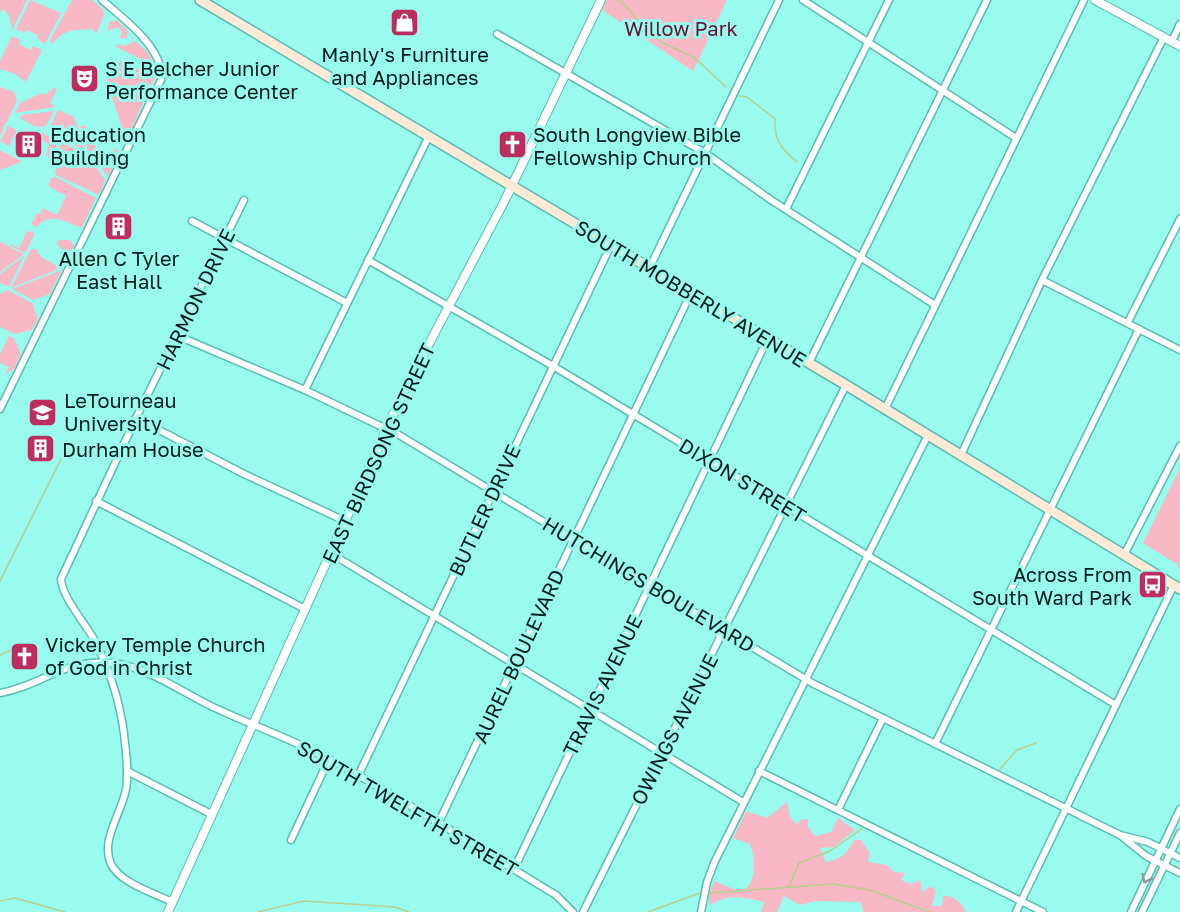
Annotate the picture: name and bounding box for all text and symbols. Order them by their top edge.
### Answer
shop icon: Manly's Furniture and Appliances [389,7,421,39]
park label: Willow Park [624,16,738,40]
place label: Manly's Furniture and Appliances [321,42,489,89]
place label: S E Belcher Junior Performance Center [105,56,298,103]
theatre icon: S E Belcher Junior Performance Center [68,63,100,95]
place label: Education Building [50,122,146,169]
place label: South Longview Bible Fellowship Church [533,122,741,169]
building icon: Education Building [13,129,45,161]
church icon: South Longview Bible Fellowship Church [496,129,528,161]
building icon: Allen C Tyler East Hall [103,211,135,243]
street label: SOUTH MOBBERLY AVENUE [571,214,811,372]
street label: HARMON DRIVE [150,225,240,373]
place label: Allen C Tyler East Hall [59,246,180,293]
street label: EAST BIRDSONG STREET [316,339,440,567]
place label: LeTourneau University [64,388,177,435]
school or university icon: LeTourneau University [27,396,59,428]
building icon: Durham House [25,433,57,465]
street label: DIXON STREET [675,433,811,527]
place label: Durham House [62,437,204,461]
street label: BUTLER DRIVE [443,441,525,579]
street label: HUTCHINGS BOULEVARD [539,511,759,657]
place label: Across From South Ward Park [972,562,1132,609]
street label: AUREL BOULEVARD [467,565,569,747]
bus stop icon: Across From South Ward Park [1137,569,1169,601]
street label: TRAVIS AVENUE [557,610,647,760]
place label: Vickery Temple Church of God in Christ [45,632,266,679]
church icon: Vickery Temple Church of God in Christ [8,640,40,672]
street label: OWINGS AVENUE [626,649,722,809]
street label: SOUTH TWELFTH STREET [293,735,523,881]
one-way arrow [1142,873,1154,884]

